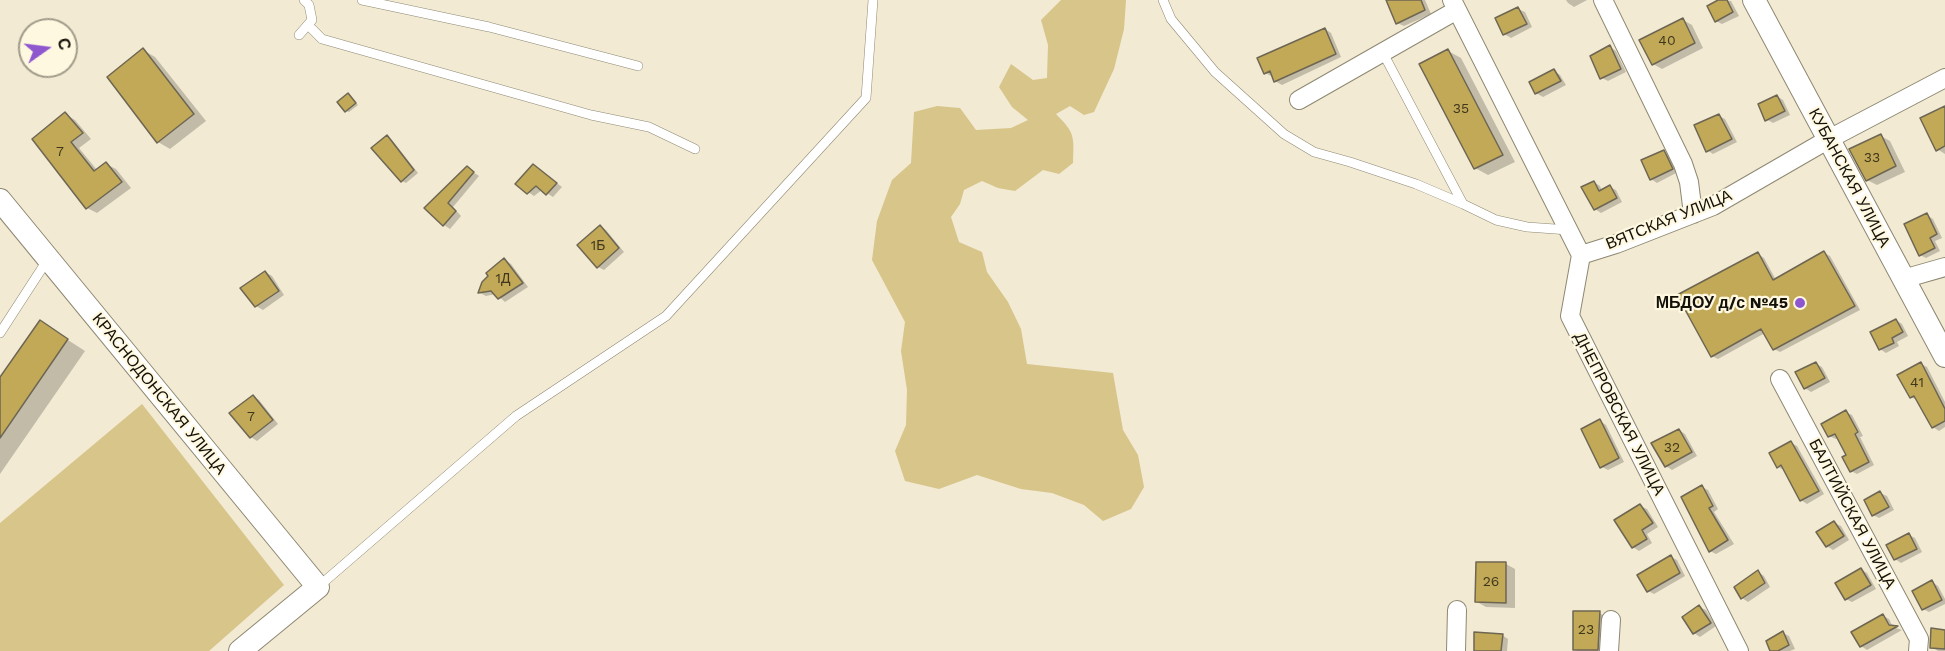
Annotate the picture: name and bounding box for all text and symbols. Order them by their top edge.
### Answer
north arrow [18,18,78,78]
house number: 40 [1658,33,1676,49]
text: С [53,36,75,52]
house number: 35 [1453,101,1469,117]
street label: КУБАНСКАЯ УЛИЦА [1804,105,1894,251]
house number: 7 [56,144,64,160]
house number: 33 [1864,150,1880,166]
street label: ВЯТСКАЯ УЛИЦА [1603,186,1735,254]
house number: 1Б [591,238,605,254]
house number: 1Д [496,271,510,287]
place label: МБДОУ д/с №45 [1656,293,1788,313]
marker: МБДОУ д/с №45 [1793,296,1807,310]
street label: КРАСНОДОНСКАЯ УЛИЦА [88,309,230,479]
street label: ДНЕПРОВСКАЯ УЛИЦА [1570,329,1668,499]
house number: 41 [1910,375,1924,391]
house number: 7 [247,409,255,425]
street label: БАЛТИЙСКАЯ УЛИЦА [1804,436,1900,592]
house number: 32 [1664,440,1680,456]
house number: 26 [1483,574,1499,590]
house number: 23 [1578,622,1594,638]

